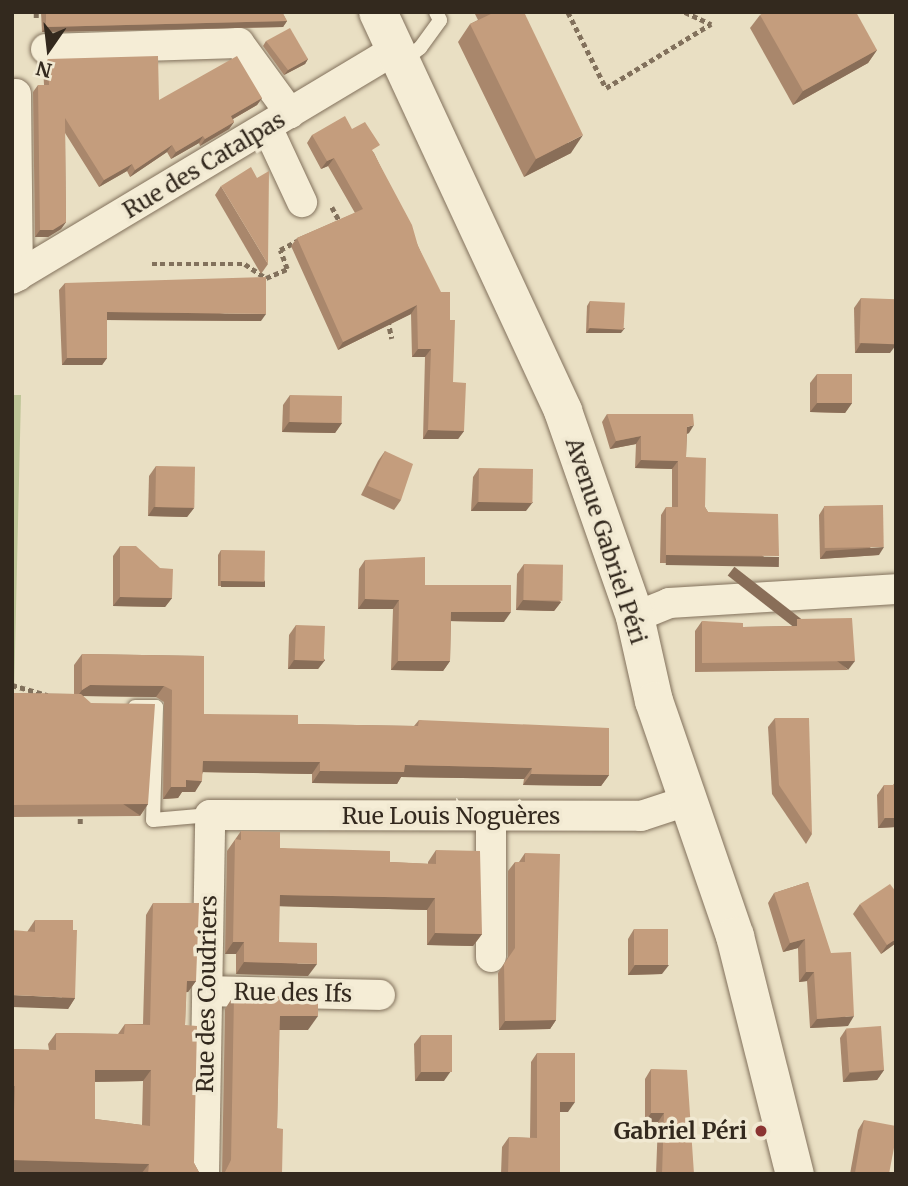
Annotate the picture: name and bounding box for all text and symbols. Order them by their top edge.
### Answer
north arrow [14,14,84,84]
text: N [34,56,54,83]
street label: Rue des Catalpas [118,106,290,224]
street label: Avenue Gabriel Péri [560,434,652,648]
street label: Rue Louis Noguères [342,802,560,830]
street label: Rue des Coudriers [191,895,223,1093]
street label: Rue des Ifs [233,978,353,1008]
place label: Gabriel Péri [614,1117,747,1145]
marker: Gabriel Péri [753,1123,769,1139]

